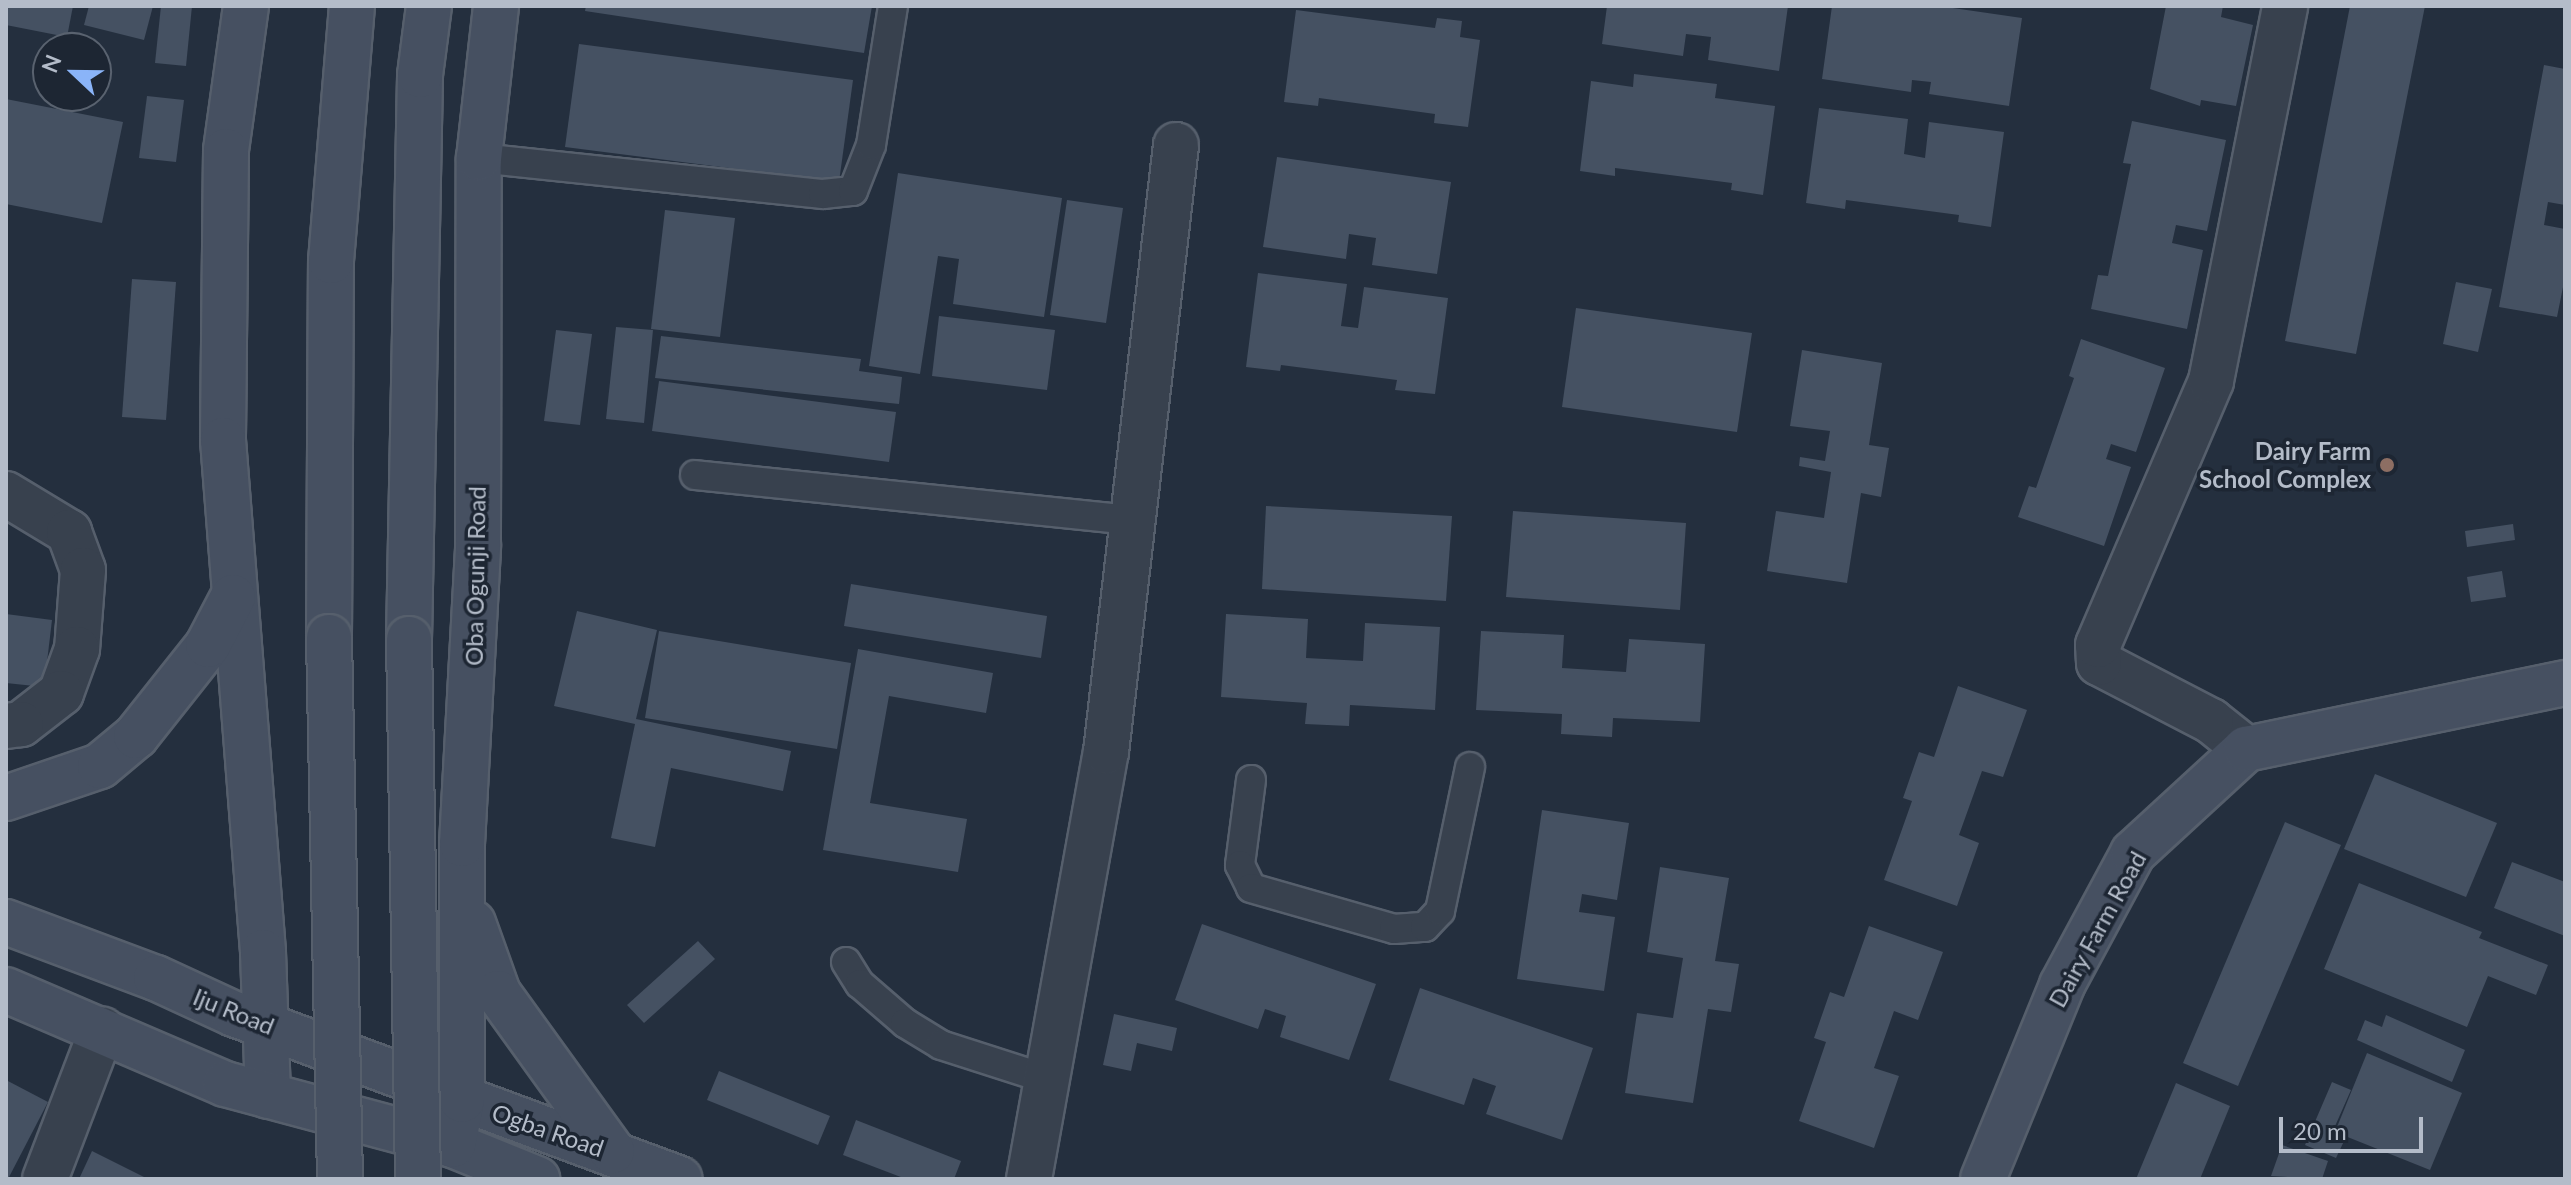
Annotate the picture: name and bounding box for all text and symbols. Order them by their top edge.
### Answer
north arrow [32,32,112,112]
text: N [35,51,67,76]
place label: Dairy Farm School Complex [2199,437,2371,493]
marker: Dairy Farm School Complex [2378,456,2396,474]
street label: Oba Ogunji Road [459,486,491,666]
street label: Dairy Farm Road [2042,846,2152,1012]
street label: Iju Road [189,982,279,1040]
street label: Ogba Road [488,1097,608,1163]
scale bar [2283,1101,2427,1151]
text: 20 m [2293,1116,2347,1145]

